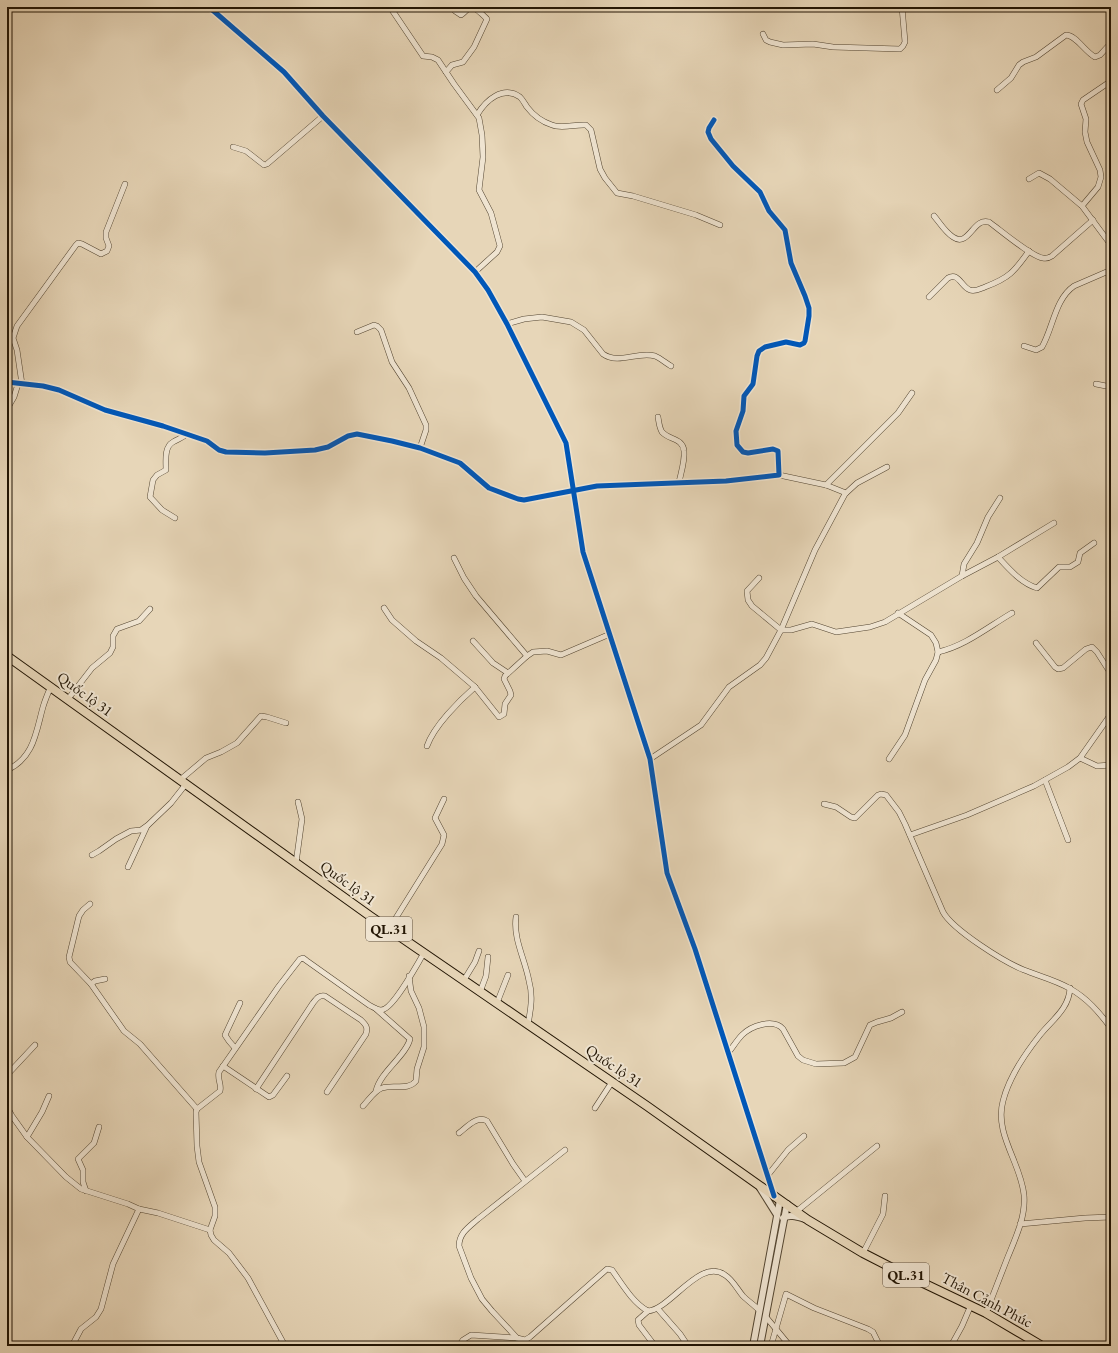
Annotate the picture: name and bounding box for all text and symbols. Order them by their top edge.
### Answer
street label: Quốc lộ 31 [54,667,117,720]
street label: Quốc lộ 31 [317,856,380,909]
road number: QL.31 [366,917,412,941]
street label: Quốc lộ 31 [582,1040,646,1091]
road number: QL.31 [883,1263,929,1287]
street label: Thân Cảnh Phúc [939,1268,1036,1331]

